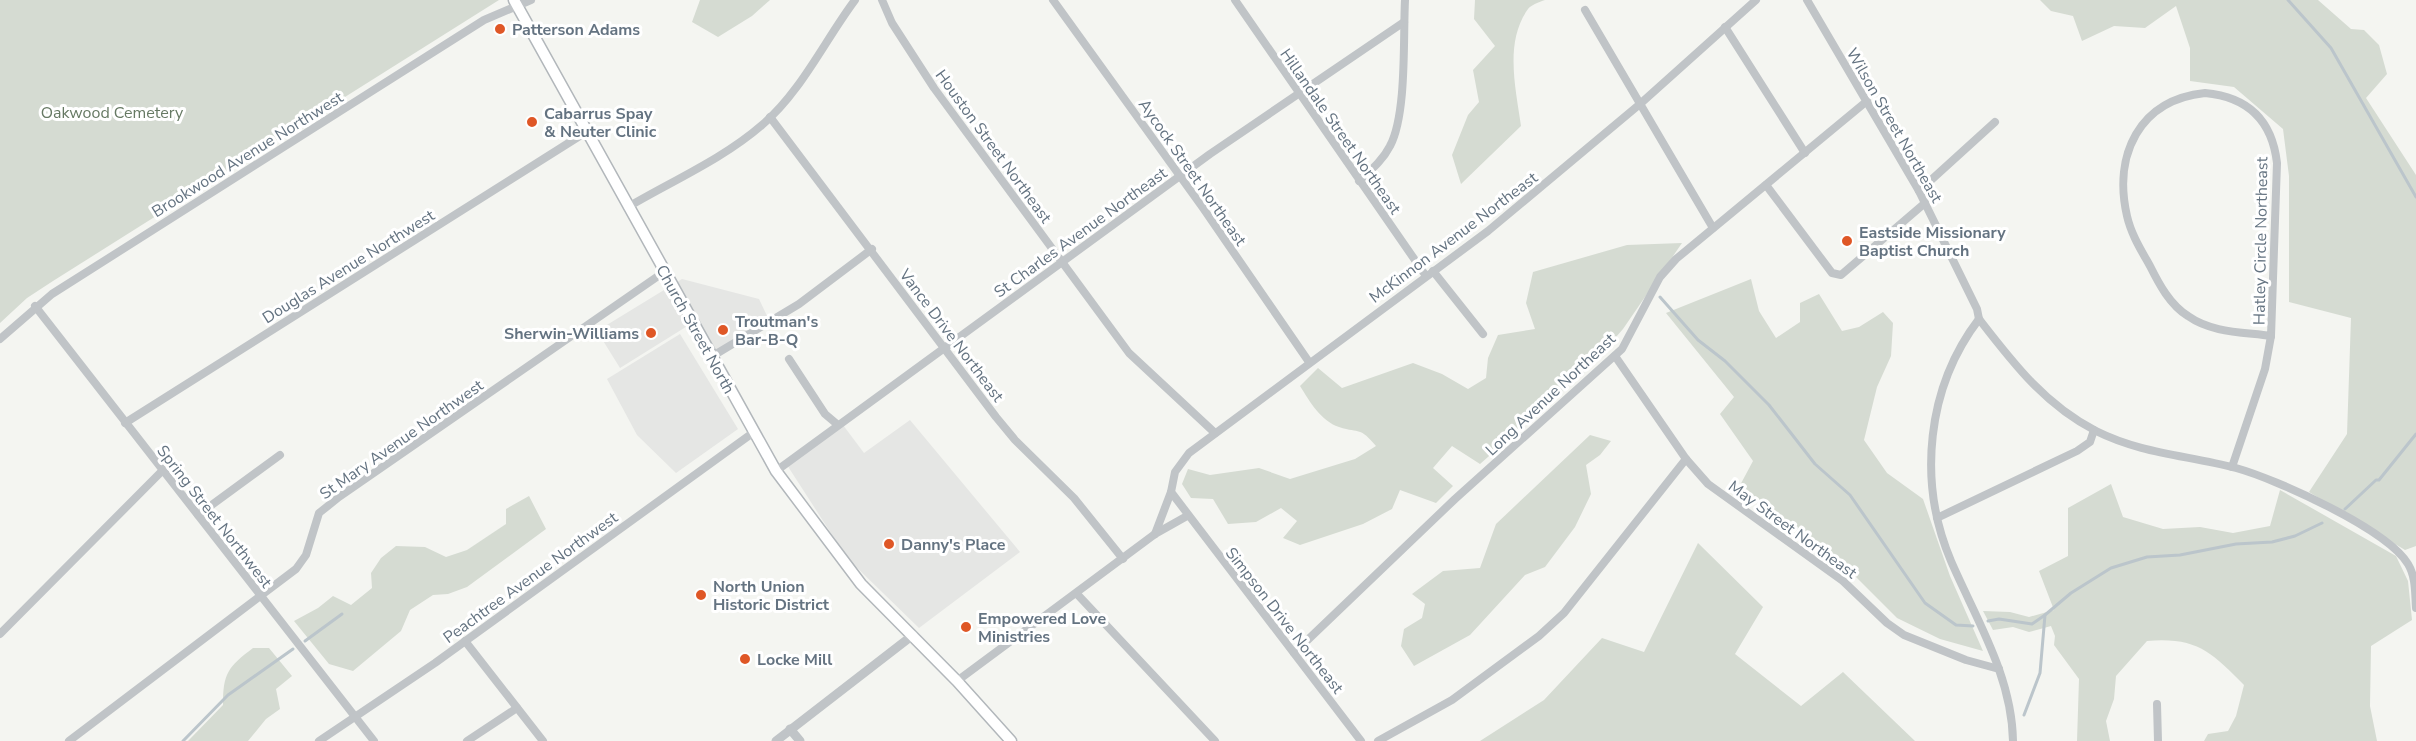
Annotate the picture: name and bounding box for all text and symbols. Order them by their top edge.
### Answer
place label: Patterson Adams [512,19,640,41]
marker: Patterson Adams [493,22,507,36]
street label: Hillandale Street Northeast [1275,44,1406,219]
street label: Wilson Street Northeast [1841,44,1948,207]
street label: Houston Street Northeast [930,65,1057,228]
street label: Brookwood Avenue Northwest [148,87,348,223]
street label: Aycock Street Northeast [1133,95,1251,251]
park label: Oakwood Cemetery [41,102,184,124]
place label: Cabarrus Spay & Neuter Clinic [544,103,657,143]
marker: Cabarrus Spay & Neuter Clinic [525,115,539,129]
street label: Hatley Circle Northeast [2249,156,2273,325]
street label: St Charles Avenue Northeast [990,162,1172,303]
street label: McKinnon Avenue Northeast [1365,167,1543,308]
street label: Douglas Avenue Northwest [258,205,439,329]
place label: Eastside Missionary Baptist Church [1859,222,2006,262]
marker: Eastside Missionary Baptist Church [1840,234,1854,248]
street label: Church Street North [650,261,740,398]
street label: Vance Drive Northeast [893,264,1009,407]
place label: Troutman's Bar-B-Q [735,311,818,351]
place label: Sherwin-Williams [504,323,639,345]
marker: Troutman's Bar-B-Q [716,323,730,337]
marker: Sherwin-Williams [644,326,658,340]
street label: Long Avenue Northeast [1481,328,1621,461]
street label: St Mary Avenue Northwest [315,375,488,505]
street label: Spring Street Northwest [152,441,277,593]
street label: May Street Northeast [1724,476,1861,584]
street label: Peachtree Avenue Northwest [439,507,623,649]
place label: Danny's Place [901,534,1006,556]
marker: Danny's Place [882,537,896,551]
street label: Simpson Drive Northeast [1220,543,1349,699]
place label: North Union Historic District [713,576,830,616]
marker: North Union Historic District [694,588,708,602]
place label: Empowered Love Ministries [978,608,1106,648]
marker: Empowered Love Ministries [959,620,973,634]
place label: Locke Mill [757,649,832,671]
marker: Locke Mill [738,652,752,666]

